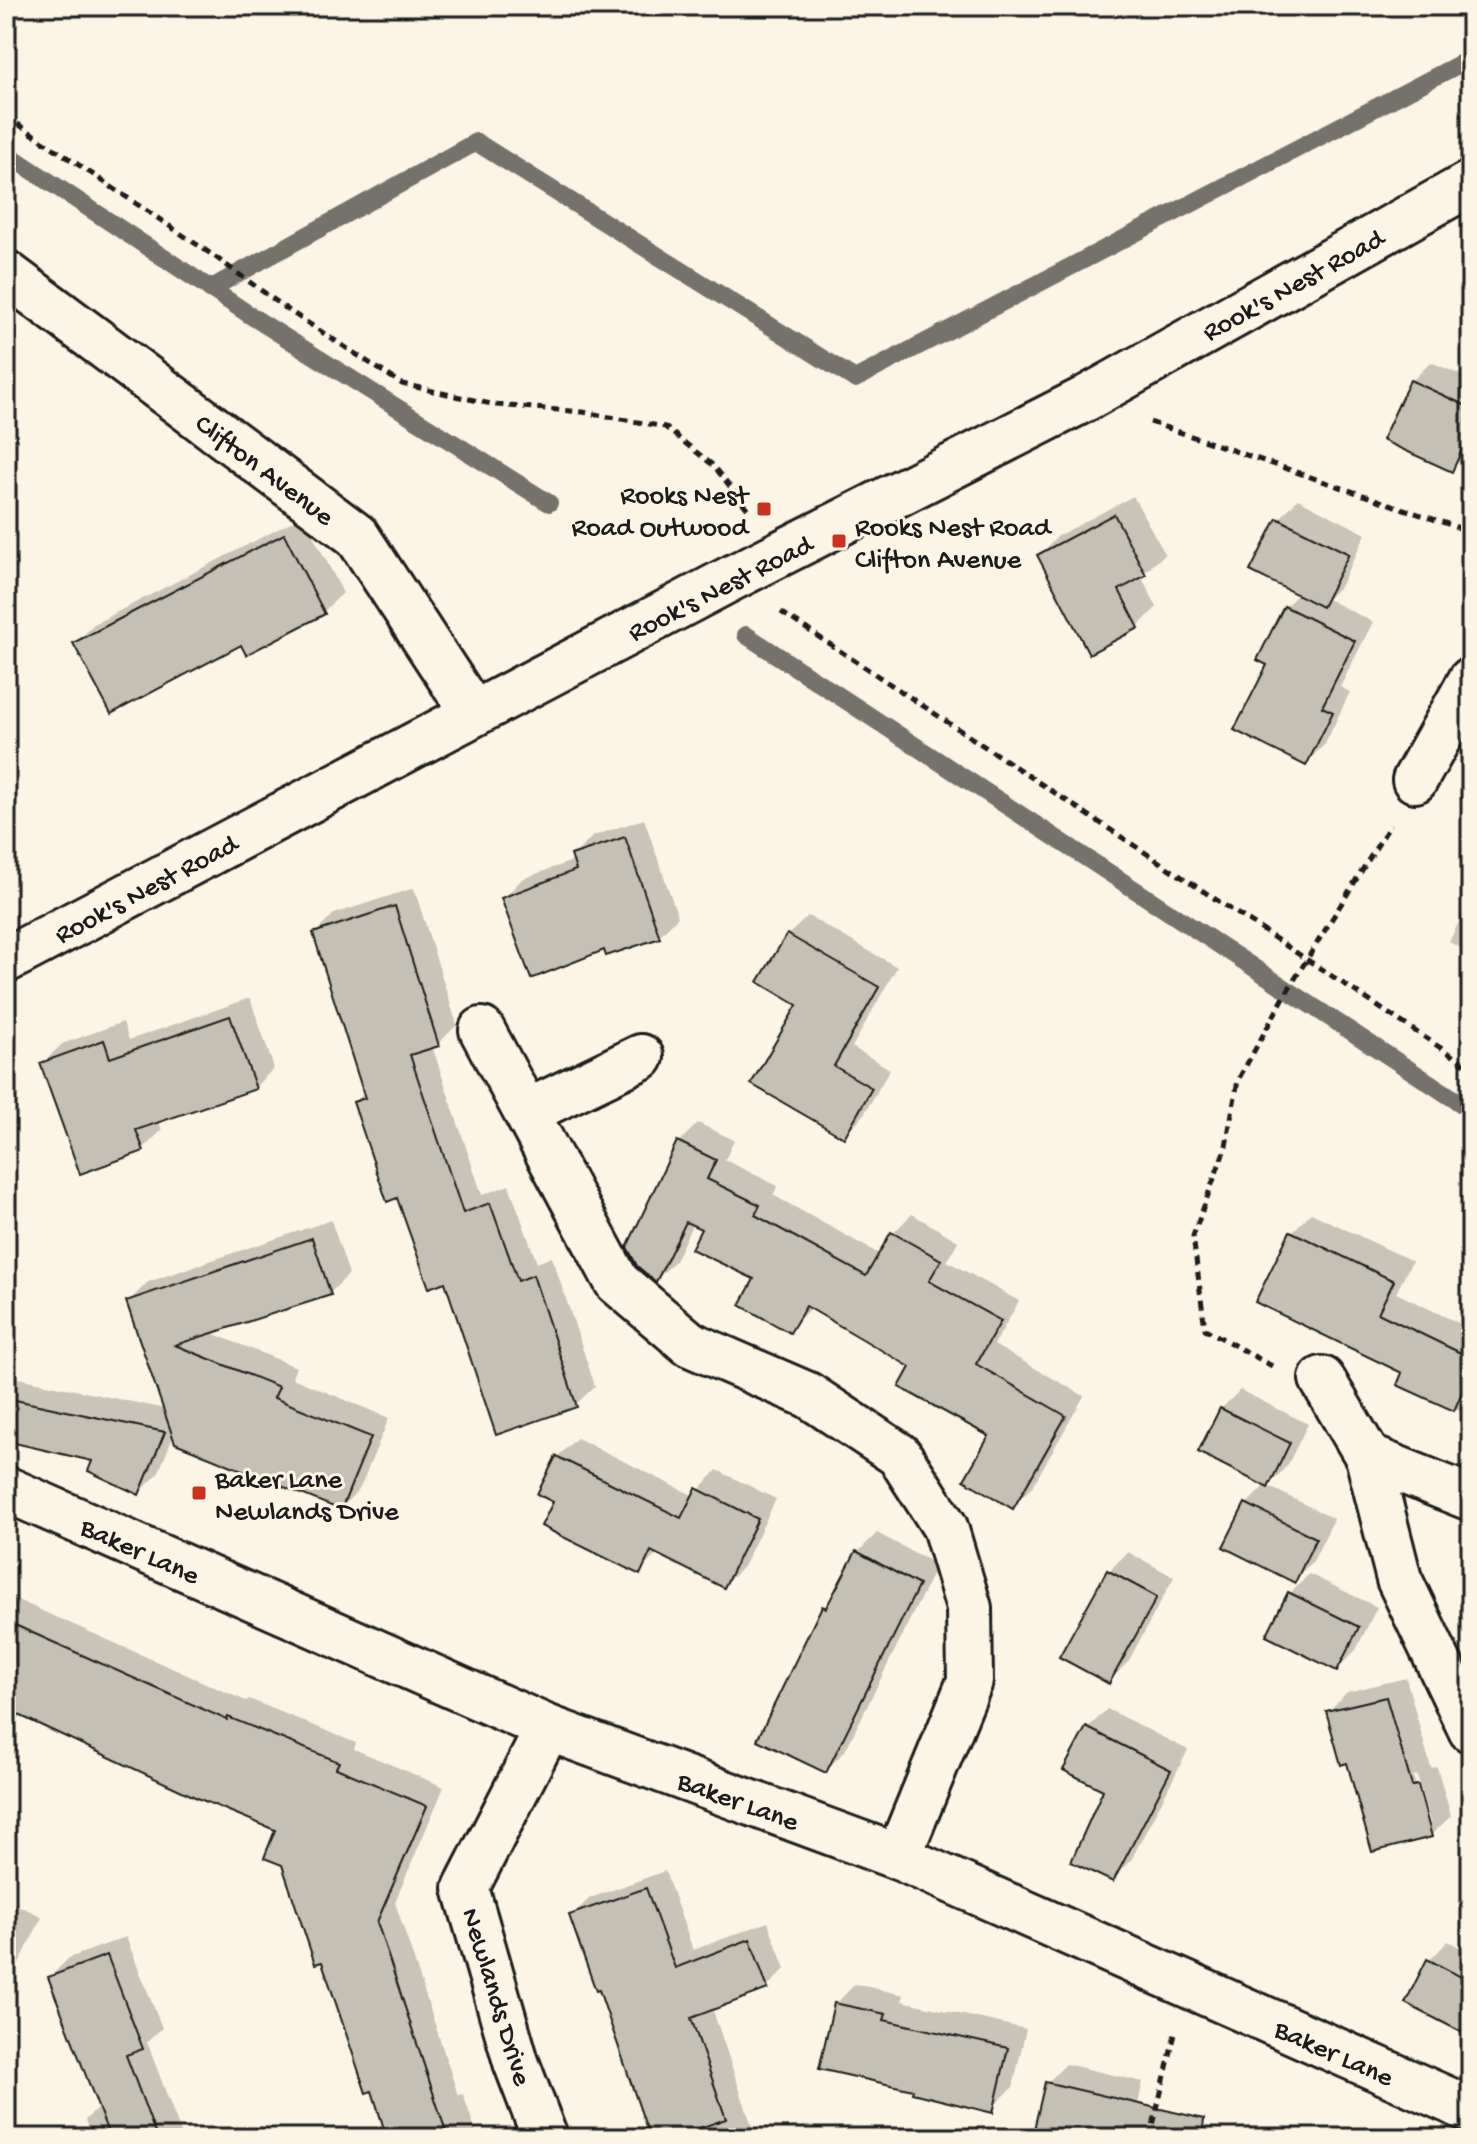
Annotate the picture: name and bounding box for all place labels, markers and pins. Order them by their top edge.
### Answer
place label: Rooks Nest Road Outwood [572,481,751,546]
marker: Rooks Nest Road Outwood [755,500,773,518]
place label: Rooks Nest Road Clifton Avenue [855,513,1053,578]
marker: Rooks Nest Road Clifton Avenue [830,532,848,550]
place label: Baker Lane Newlands Drive [214,1465,399,1530]
marker: Baker Lane Newlands Drive [190,1484,208,1502]

